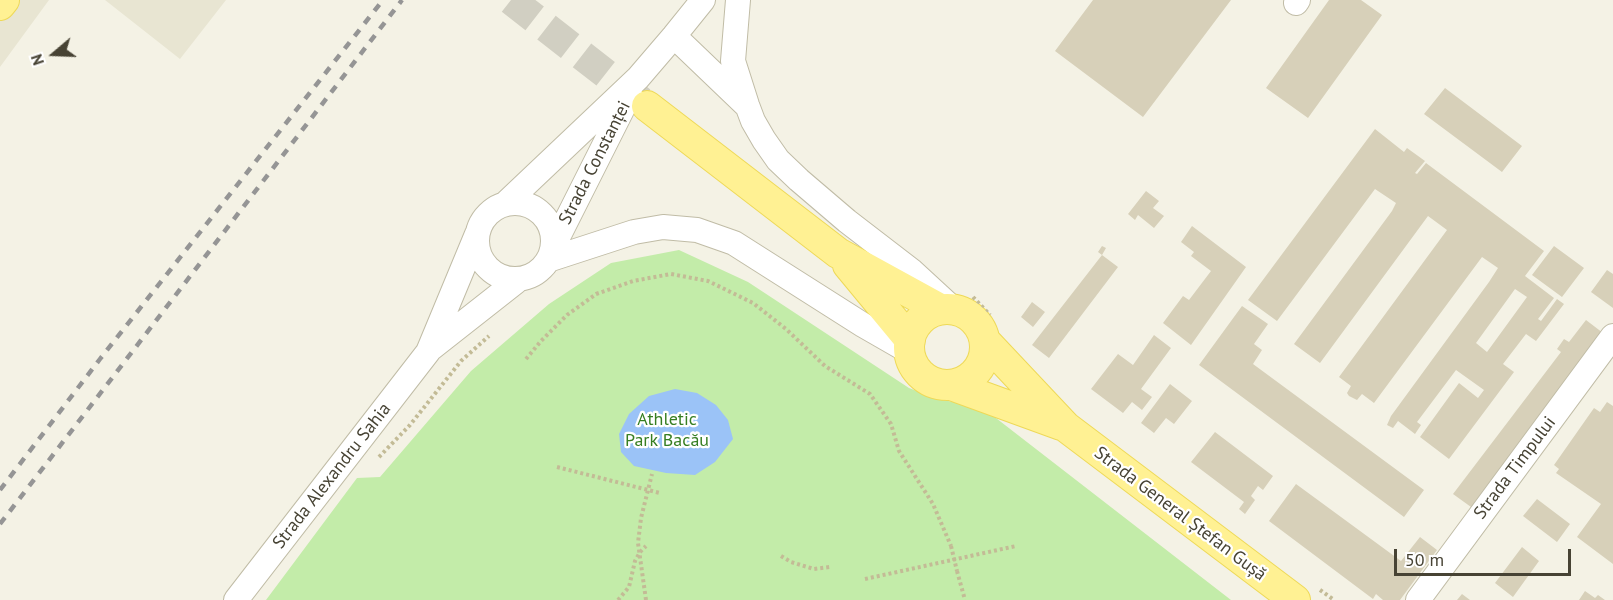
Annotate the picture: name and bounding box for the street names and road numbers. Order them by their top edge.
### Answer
street label: Strada Constanței [555,98,635,228]
street label: Strada Alexandru Sahia [268,399,396,553]
street label: Strada Timpului [1469,412,1561,524]
street label: Strada General Ștefan Gușă [1090,442,1270,586]

